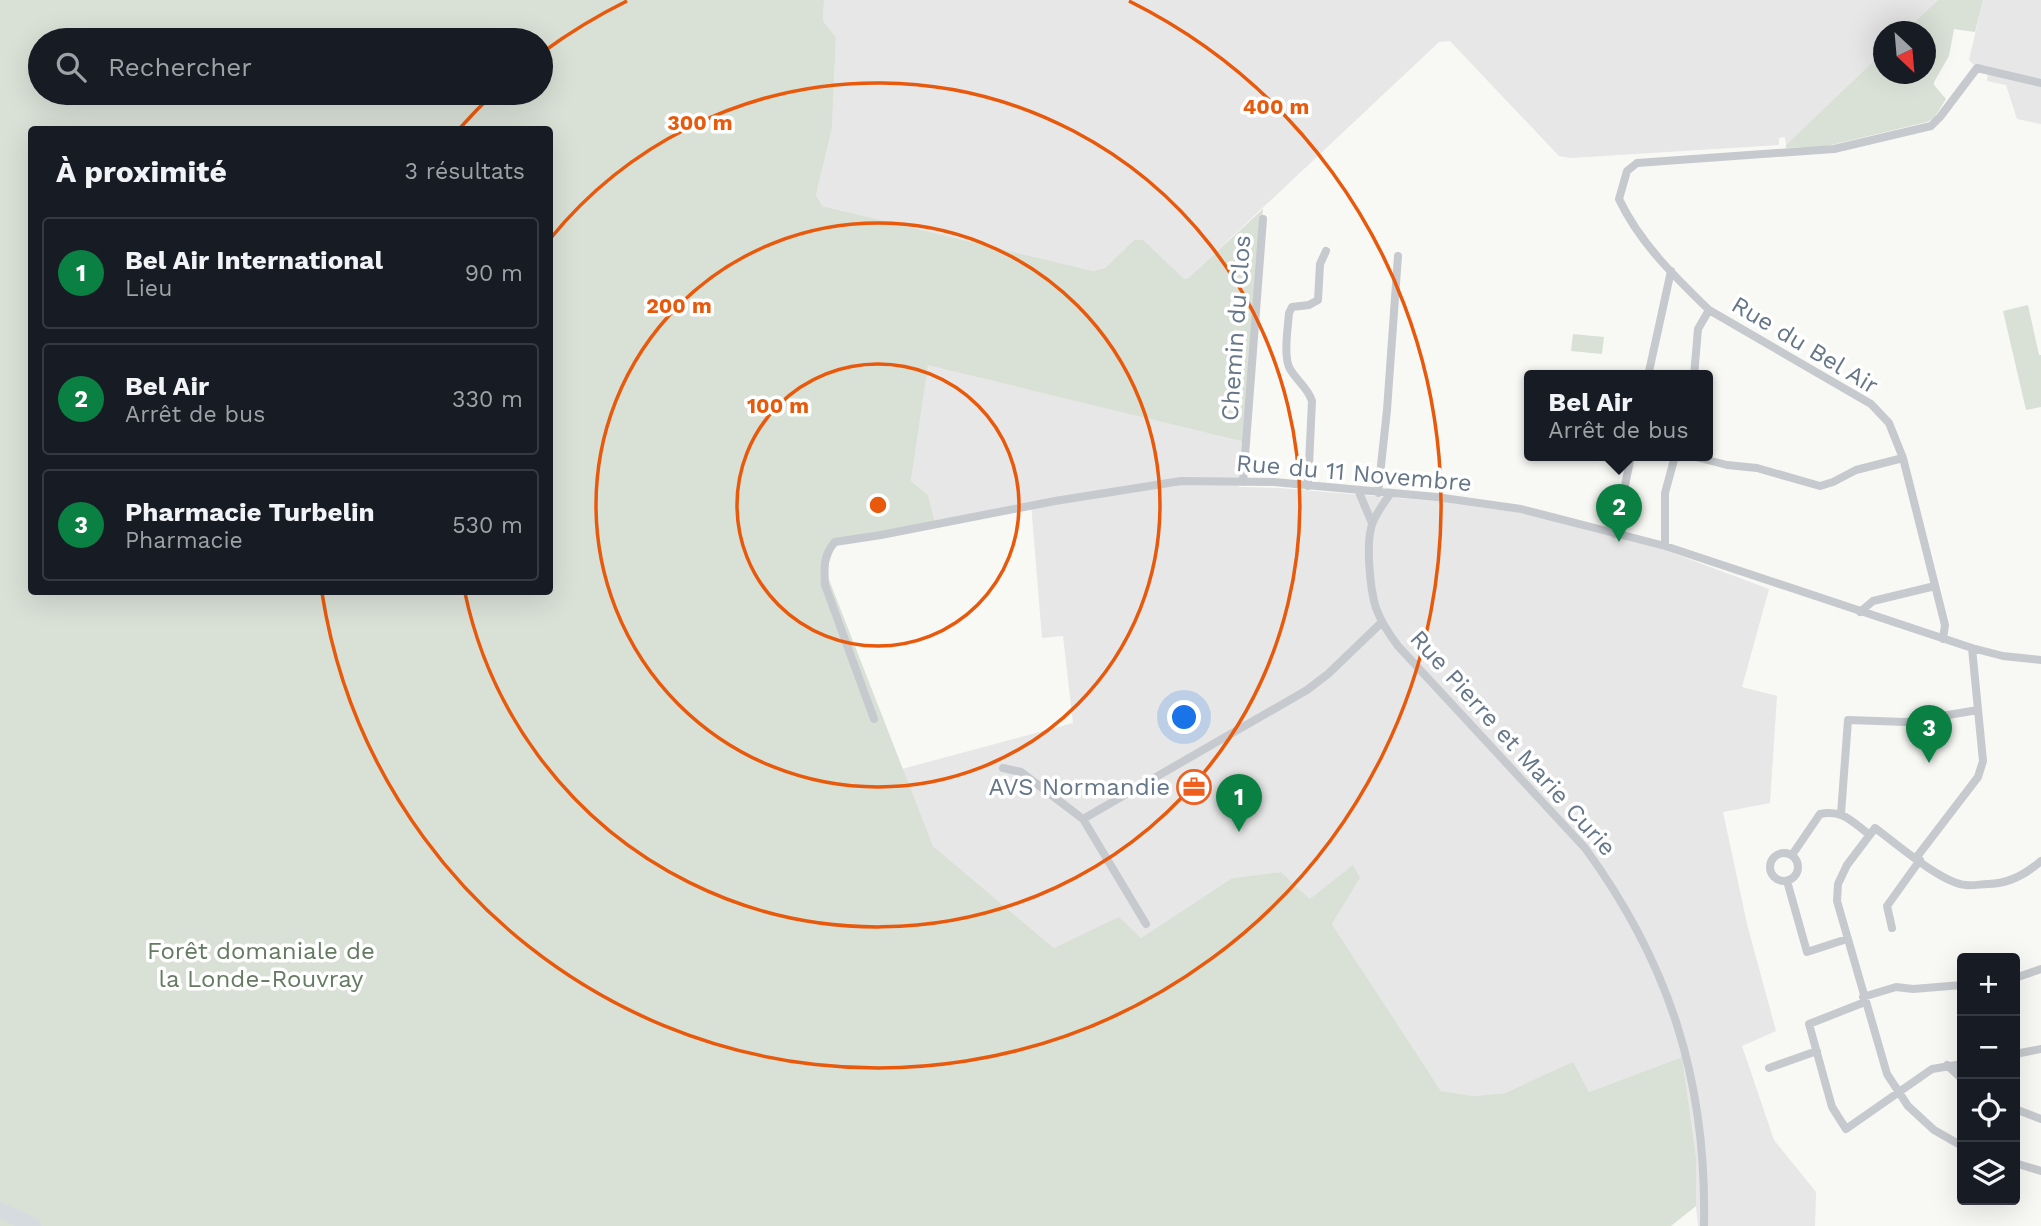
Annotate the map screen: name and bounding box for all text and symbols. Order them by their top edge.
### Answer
north arrow [1873,21,1936,84]
search box [28,28,553,105]
icon: search [52,48,90,86]
text: Rechercher [108,52,252,82]
text: 400 m [1243,94,1309,119]
text: 300 m [667,110,733,135]
text: À proximité [56,154,227,189]
text: 3 résultats [405,158,525,185]
street label: Chemin du Clos [1216,234,1256,422]
text: Bel Air International [125,245,383,275]
text: 1 [76,260,86,287]
text: 90 m [465,260,523,287]
text: Lieu [125,275,172,302]
street label: Rue du Bel Air [1727,290,1883,400]
text: 200 m [646,293,712,318]
popup [1524,370,1713,461]
text: Bel Air [125,371,209,401]
text: 2 [74,386,88,413]
text: 330 m [452,386,523,413]
text: Bel Air [1548,387,1633,417]
text: 100 m [747,393,809,418]
text: Arrêt de bus [125,401,265,428]
text: Arrêt de bus [1548,417,1689,444]
street label: Rue du 11 Novembre [1235,449,1473,497]
pin: 2 [1596,484,1642,542]
centre of rings [866,493,890,517]
text: Pharmacie Turbelin [125,497,375,527]
text: 3 [74,512,88,539]
text: 530 m [452,512,523,539]
text: Pharmacie [125,527,243,554]
street label: Rue Pierre et Marie Curie [1404,624,1622,862]
your location [1167,700,1201,734]
pin: 3 [1906,705,1952,763]
office icon: AVS Normandie [1175,768,1213,806]
place label: AVS Normandie [989,773,1170,801]
pin: 1 [1216,774,1262,832]
park label: Forêt domaniale de la Londe-Rouvray [147,937,375,993]
map controls [1957,953,2020,1205]
button: + [1957,953,2020,1016]
button: − [1957,1016,2020,1079]
button: locate [1957,1079,2020,1142]
button: layers [1957,1142,2020,1205]

